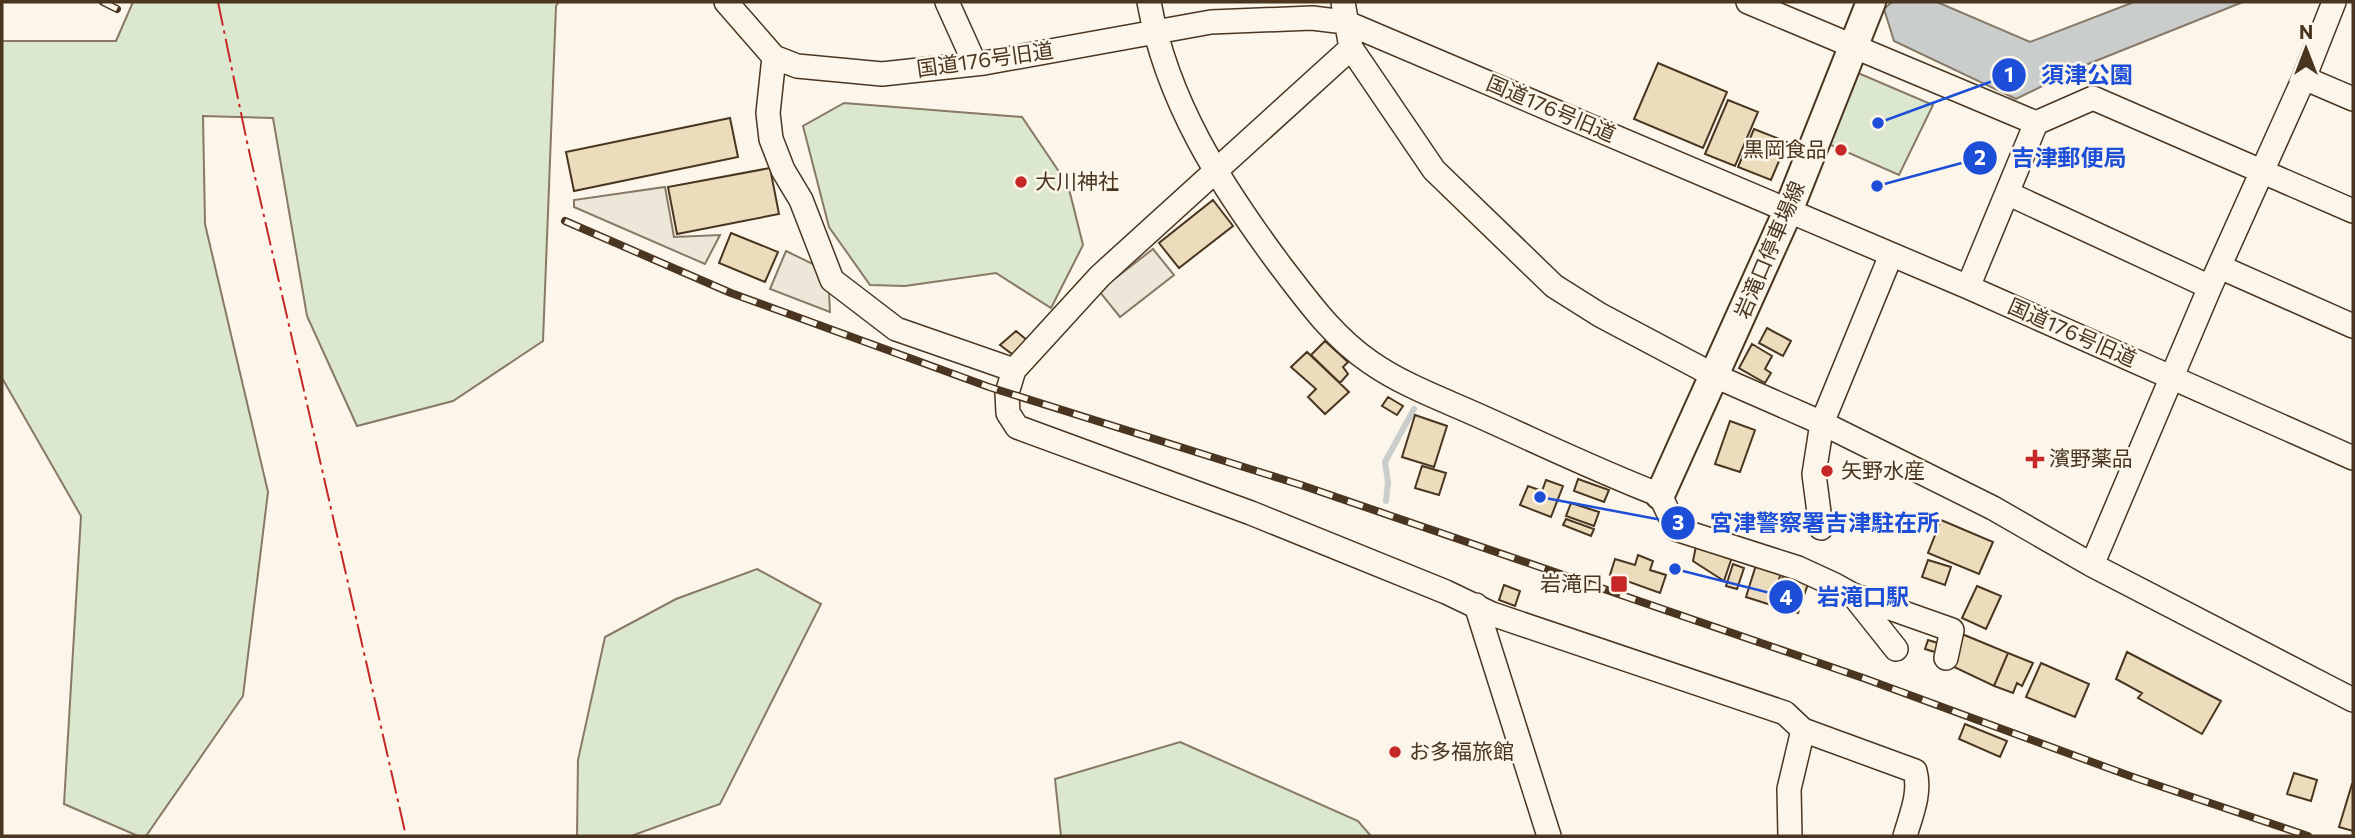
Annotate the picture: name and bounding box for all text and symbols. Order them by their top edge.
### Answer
north arrow [2271,14,2341,84]
text: N [2299,20,2313,43]
street label: 国道176号旧道 [915,37,1055,80]
callout: 須津公園 [1992,53,2147,97]
text: 須津公園 [2041,60,2133,88]
text: 1 [2004,61,2014,86]
street label: 国道176号旧道 [1483,69,1620,146]
place label: 黒岡食品 [1743,136,1827,161]
callout: 吉津郵便局 [1962,136,2140,180]
marker: 黒岡食品 [1833,142,1849,158]
text: 吉津郵便局 [2012,143,2127,171]
text: 2 [1974,144,1986,169]
place label: 大川神社 [1035,168,1119,193]
marker: 大川神社 [1013,174,1029,190]
street label: 岩滝口停車場線 [1728,177,1809,322]
street label: 国道176号旧道 [2005,292,2141,371]
place label: 濱野薬品 [2049,445,2133,470]
marker: 濱野薬品 [2027,451,2043,467]
place label: 矢野水産 [1841,457,1925,482]
marker: 矢野水産 [1819,463,1835,479]
callout: 宮津警察署吉津駐在所 [1661,501,1954,545]
text: 宮津警察署吉津駐在所 [1710,508,1940,536]
text: 3 [1672,509,1684,534]
place label: 岩滝口 [1540,570,1603,595]
marker: 岩滝口 [1609,574,1629,594]
callout: 岩滝口駅 [1768,575,1923,619]
text: 岩滝口駅 [1817,582,1909,610]
text: 4 [1780,584,1793,609]
place label: お多福旅館 [1409,738,1514,763]
marker: お多福旅館 [1387,744,1403,760]

